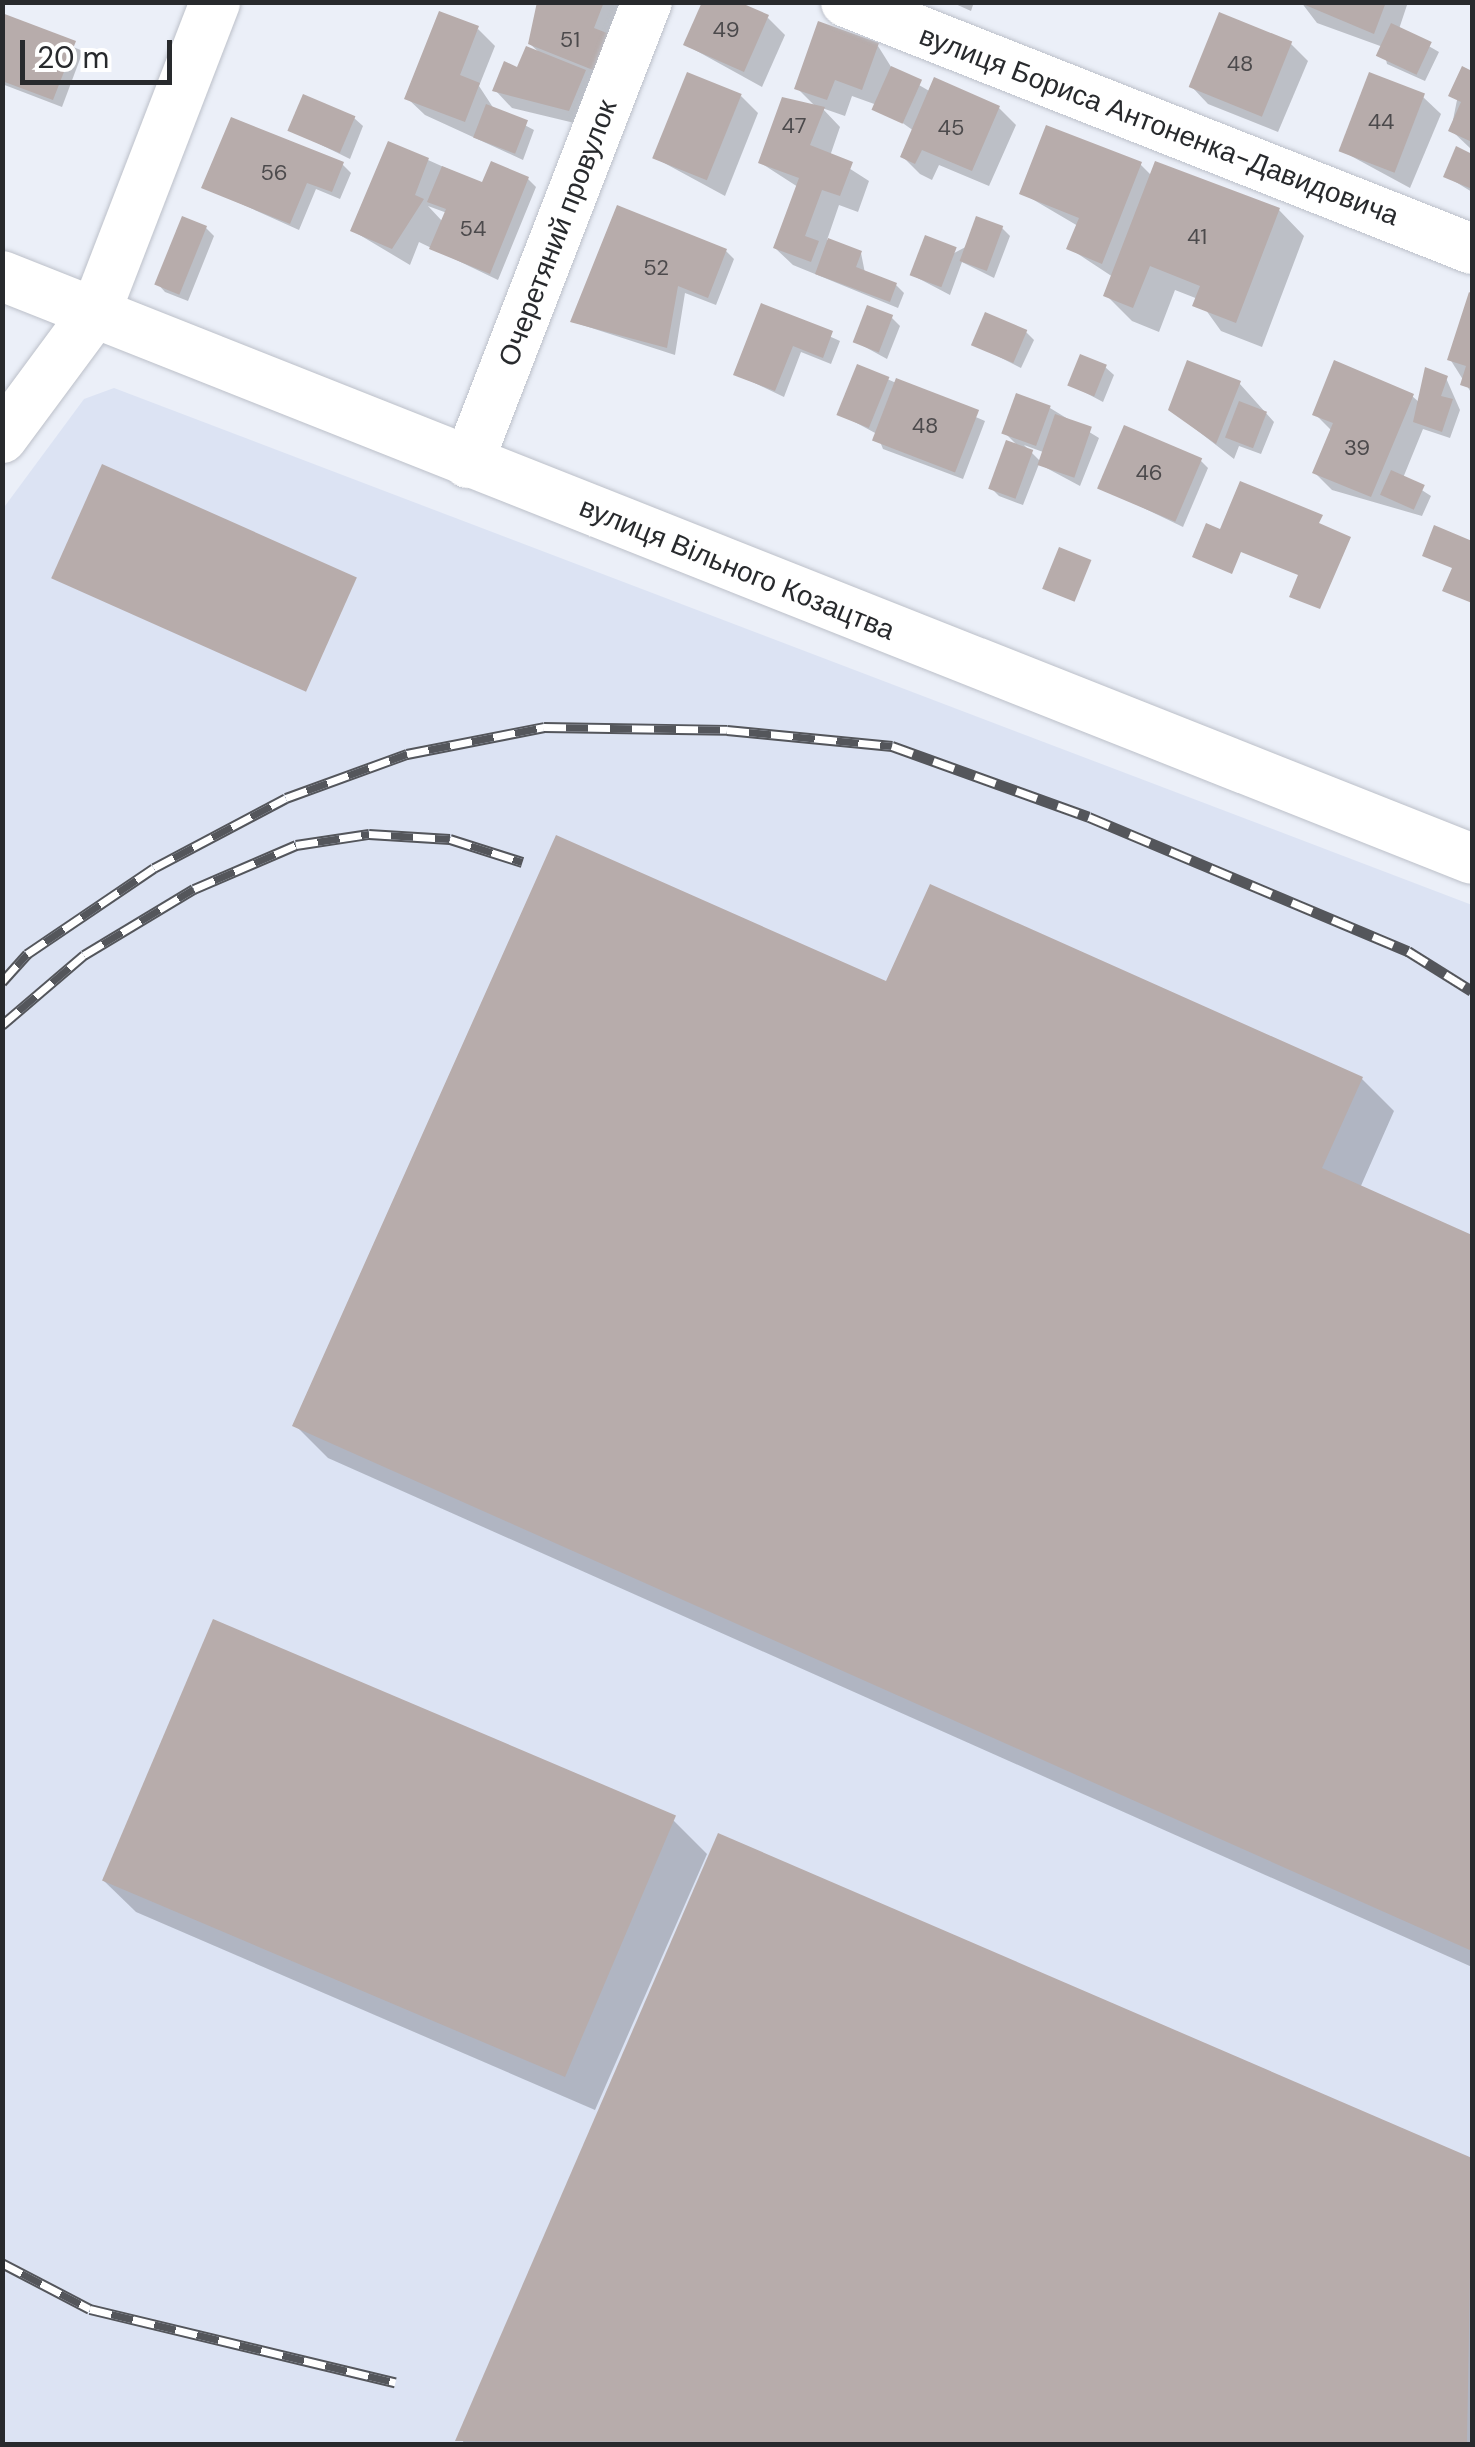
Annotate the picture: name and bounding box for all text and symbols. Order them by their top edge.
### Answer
house number: 49 [712,17,740,43]
street label: вулиця Бориса Антоненка-Давидовича [915,19,1403,233]
scale bar [25,20,178,82]
house number: 51 [560,27,580,53]
text: 20 m [37,38,109,77]
house number: 48 [1227,51,1253,77]
street label: Очеретяний провулок [492,95,624,371]
house number: 44 [1368,109,1394,135]
house number: 47 [781,113,807,139]
house number: 45 [938,115,964,141]
house number: 56 [260,160,288,186]
house number: 54 [460,216,486,242]
house number: 41 [1187,224,1207,250]
house number: 52 [643,255,669,281]
house number: 48 [912,413,938,439]
house number: 39 [1344,435,1370,461]
house number: 46 [1135,460,1163,486]
street label: вулиця Вільного Козацтва [575,490,899,648]

